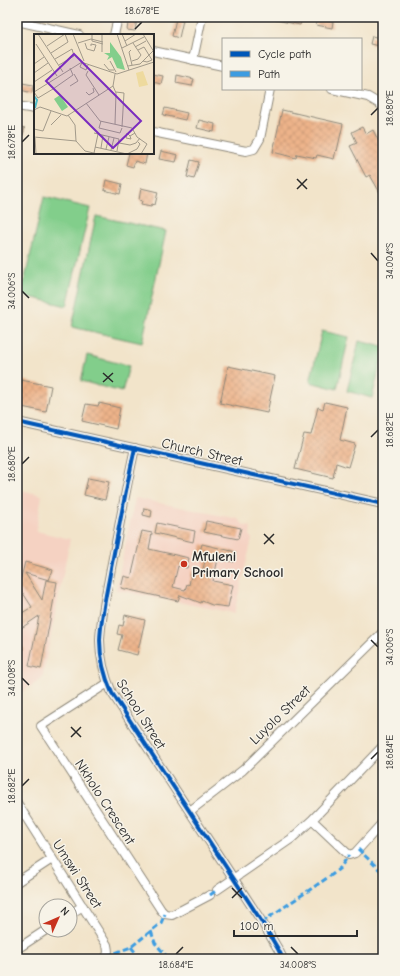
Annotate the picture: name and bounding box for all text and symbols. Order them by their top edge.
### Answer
text: 18.678°E [125,5,159,17]
inset map [34,34,154,154]
legend [222,38,362,90]
text: Cycle path [258,47,311,61]
text: Path [258,67,280,81]
text: 18.680°E [384,90,396,126]
text: 18.678°E [6,125,18,159]
text: 34.004°S [384,242,396,279]
text: 34.006°S [6,272,18,310]
text: 18.682°E [384,413,396,447]
street label: Church Street [160,434,245,470]
text: 18.680°E [6,446,18,482]
place label: Mfuleni Primary School [192,548,283,581]
marker: Mfuleni Primary School [179,559,189,569]
text: 34.006°S [384,628,396,666]
text: 34.008°S [6,659,18,696]
street label: School Street [113,676,170,753]
street label: Luyolo Street [246,681,315,748]
text: 18.684°E [384,735,396,769]
street label: Nkholo Crescent [71,756,139,849]
text: 18.682°E [6,769,18,803]
street label: Umswi Street [49,837,106,912]
north arrow [38,898,78,938]
text: N [58,904,72,918]
scale bar [234,912,357,938]
text: 100 m [240,919,273,933]
text: 18.684°E [159,959,193,971]
text: 34.008°S [280,959,317,971]

